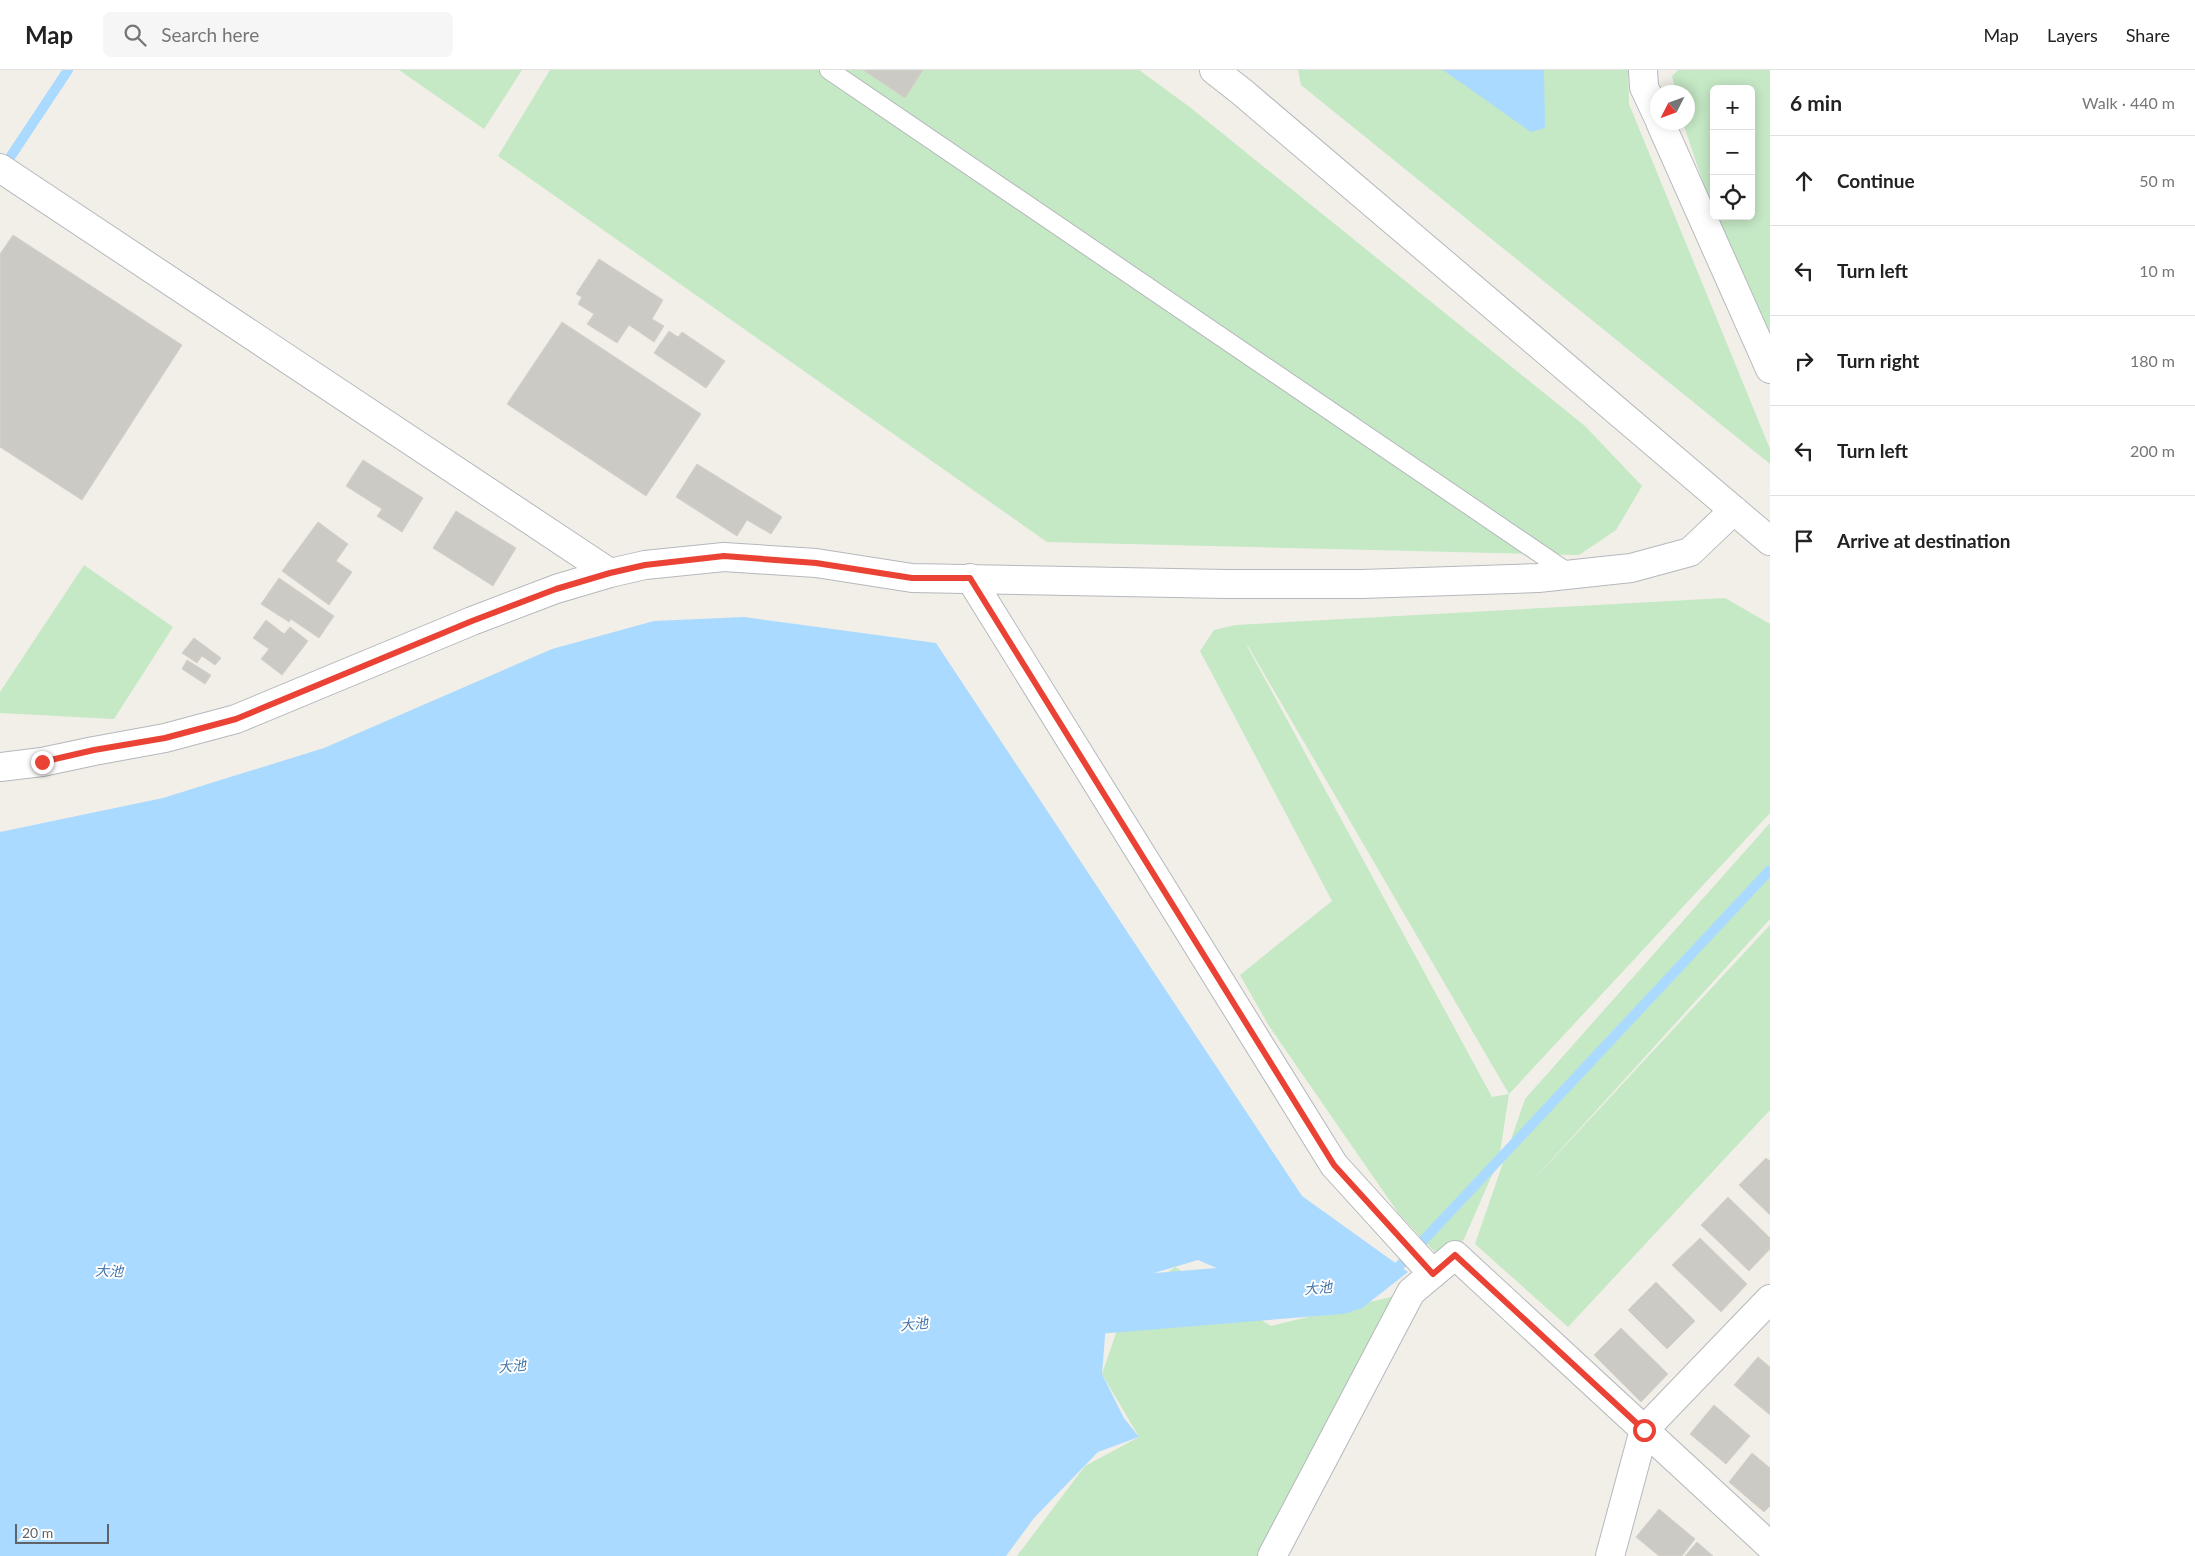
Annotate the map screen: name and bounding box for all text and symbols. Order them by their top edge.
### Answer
search box [103,12,453,57]
text: Map [25,20,73,49]
icon: search [121,21,149,49]
text: Search here [161,23,259,46]
text: Map [1983,24,2019,46]
text: Layers [2047,24,2098,46]
text: Share [2126,24,2170,46]
north arrow [1650,85,1695,130]
map controls [1710,85,1755,220]
button: + [1710,85,1755,130]
text: 6 min [1790,90,1842,115]
text: Walk · 440 m [2082,93,2175,112]
button: − [1710,130,1755,175]
icon: ahead [1790,167,1818,195]
text: Continue [1837,169,1915,192]
text: 50 m [2139,171,2175,190]
button: locate [1710,175,1755,220]
icon: left [1790,257,1818,285]
text: Turn left [1837,259,1908,282]
text: 10 m [2139,261,2175,280]
icon: right [1790,347,1818,375]
text: Turn right [1837,349,1919,372]
text: 180 m [2130,351,2175,370]
icon: left [1790,437,1818,465]
text: Turn left [1837,439,1908,462]
text: 200 m [2130,441,2175,460]
icon: arrive [1790,527,1818,555]
text: Arrive at destination [1837,529,2010,552]
route end [31,751,54,774]
water label: 大池 [95,1262,125,1279]
water label: 大池 [1303,1278,1335,1297]
water label: 大池 [899,1313,931,1333]
water label: 大池 [497,1355,529,1375]
route start [1633,1419,1656,1442]
scale bar [15,1521,109,1544]
text: 20 m [22,1524,53,1541]

